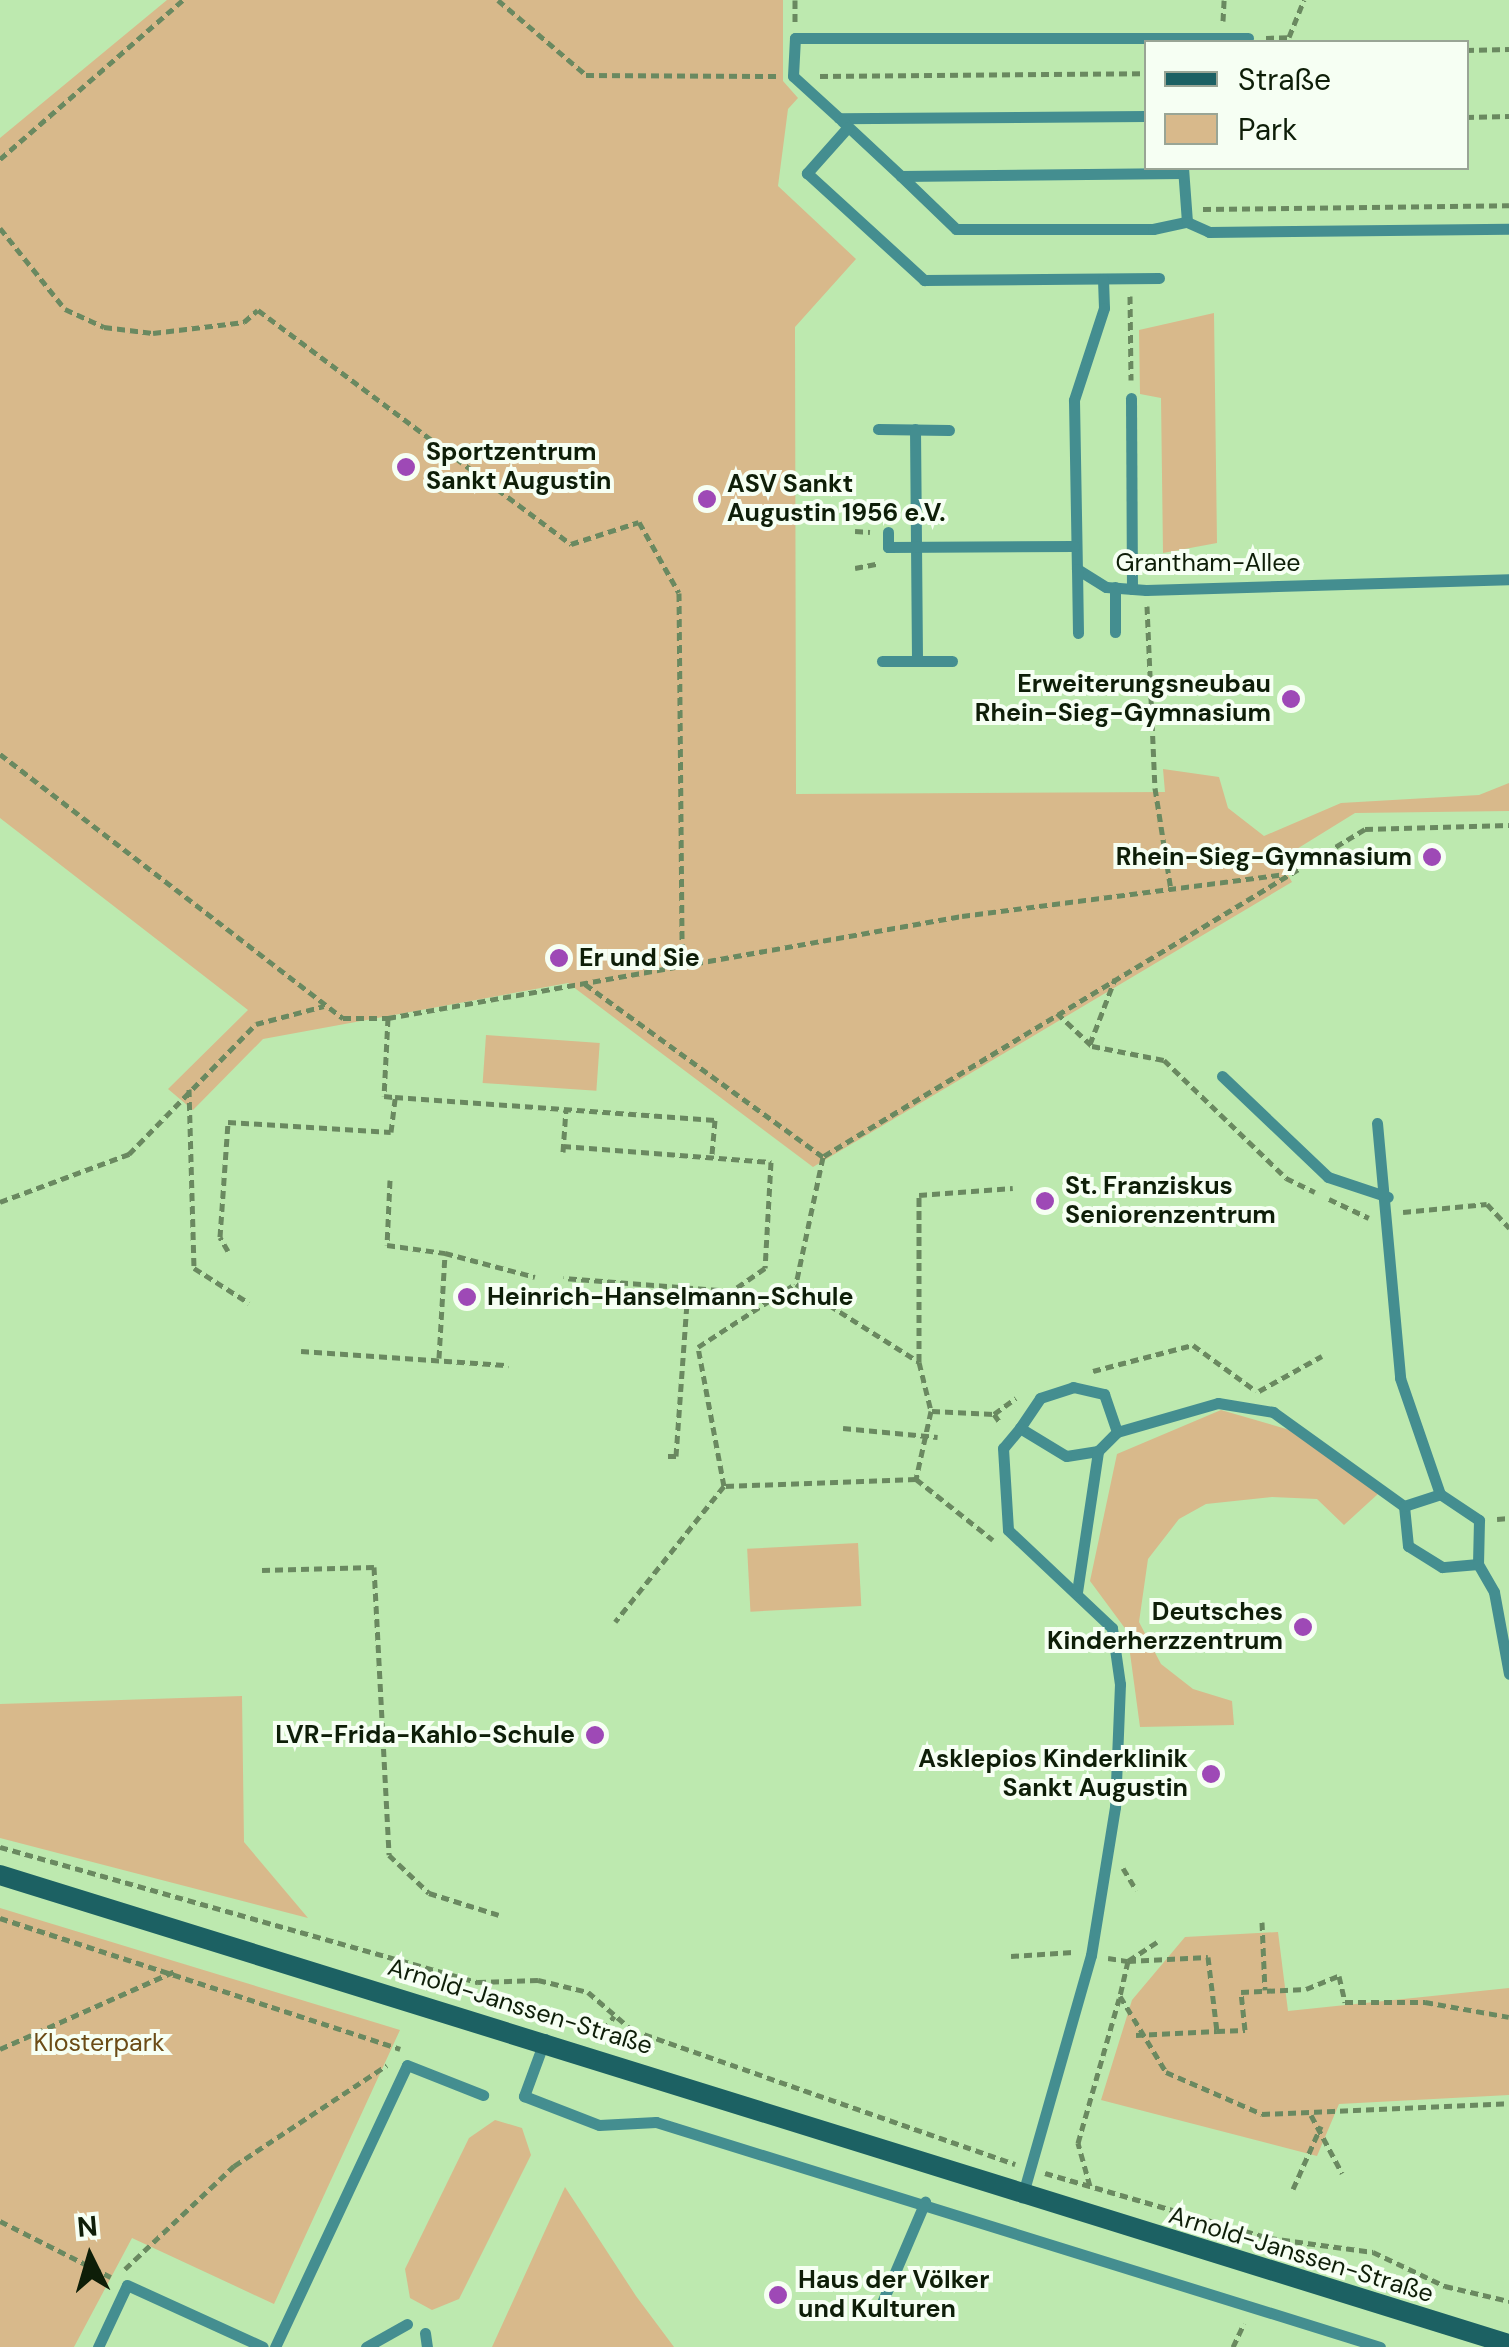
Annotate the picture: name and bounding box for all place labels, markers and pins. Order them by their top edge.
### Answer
place label: Sportzentrum Sankt Augustin [426,438,612,497]
marker: Sportzentrum Sankt Augustin [395,456,417,478]
place label: ASV Sankt Augustin 1956 e.V. [727,470,946,529]
marker: ASV Sankt Augustin 1956 e.V. [696,488,718,510]
place label: Erweiterungsneubau Rhein-Sieg-Gymnasium [975,670,1271,729]
marker: Erweiterungsneubau Rhein-Sieg-Gymnasium [1280,688,1302,710]
place label: Rhein-Sieg-Gymnasium [1116,842,1412,872]
marker: Rhein-Sieg-Gymnasium [1421,846,1443,868]
place label: Er und Sie [579,943,700,973]
marker: Er und Sie [548,947,570,969]
place label: St. Franziskus Seniorenzentrum [1065,1172,1276,1231]
marker: St. Franziskus Seniorenzentrum [1034,1190,1056,1212]
place label: Heinrich-Hanselmann-Schule [487,1282,853,1312]
marker: Heinrich-Hanselmann-Schule [456,1286,478,1308]
place label: Deutsches Kinderherzzentrum [1047,1598,1283,1657]
marker: Deutsches Kinderherzzentrum [1292,1616,1314,1638]
place label: LVR-Frida-Kahlo-Schule [275,1720,575,1750]
marker: LVR-Frida-Kahlo-Schule [584,1724,606,1746]
place label: Asklepios Kinderklinik Sankt Augustin [918,1745,1188,1804]
marker: Asklepios Kinderklinik Sankt Augustin [1198,1761,1224,1787]
place label: Haus der Völker und Kulturen [798,2266,989,2325]
marker: Haus der Völker und Kulturen [767,2284,789,2306]

